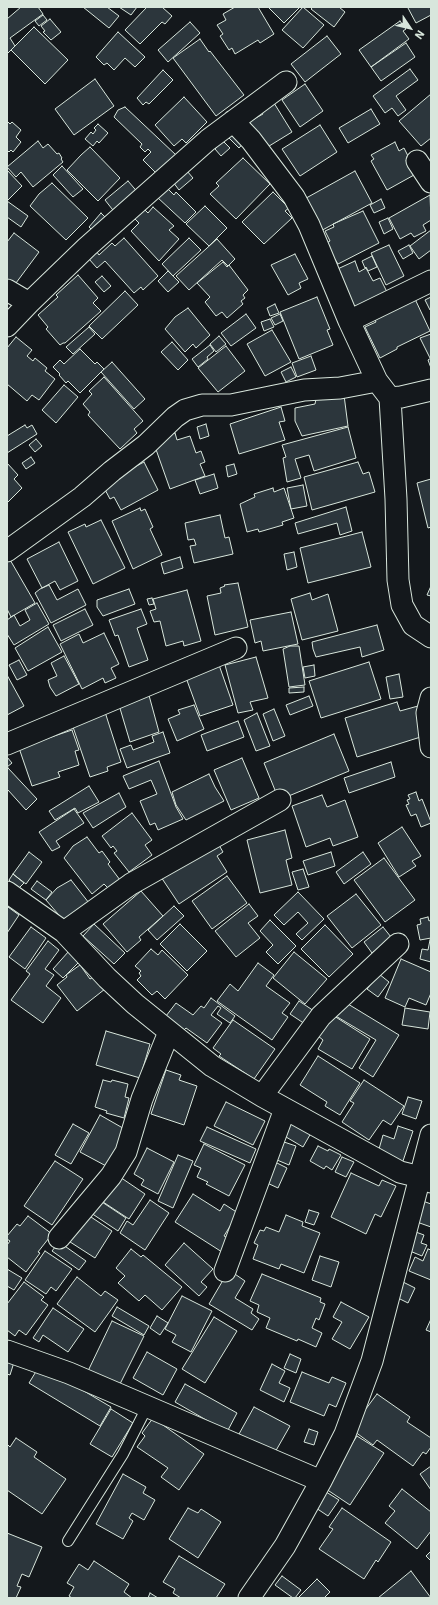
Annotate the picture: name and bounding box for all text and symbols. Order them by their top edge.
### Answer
north arrow [390,8,430,48]
text: N [412,28,428,42]

